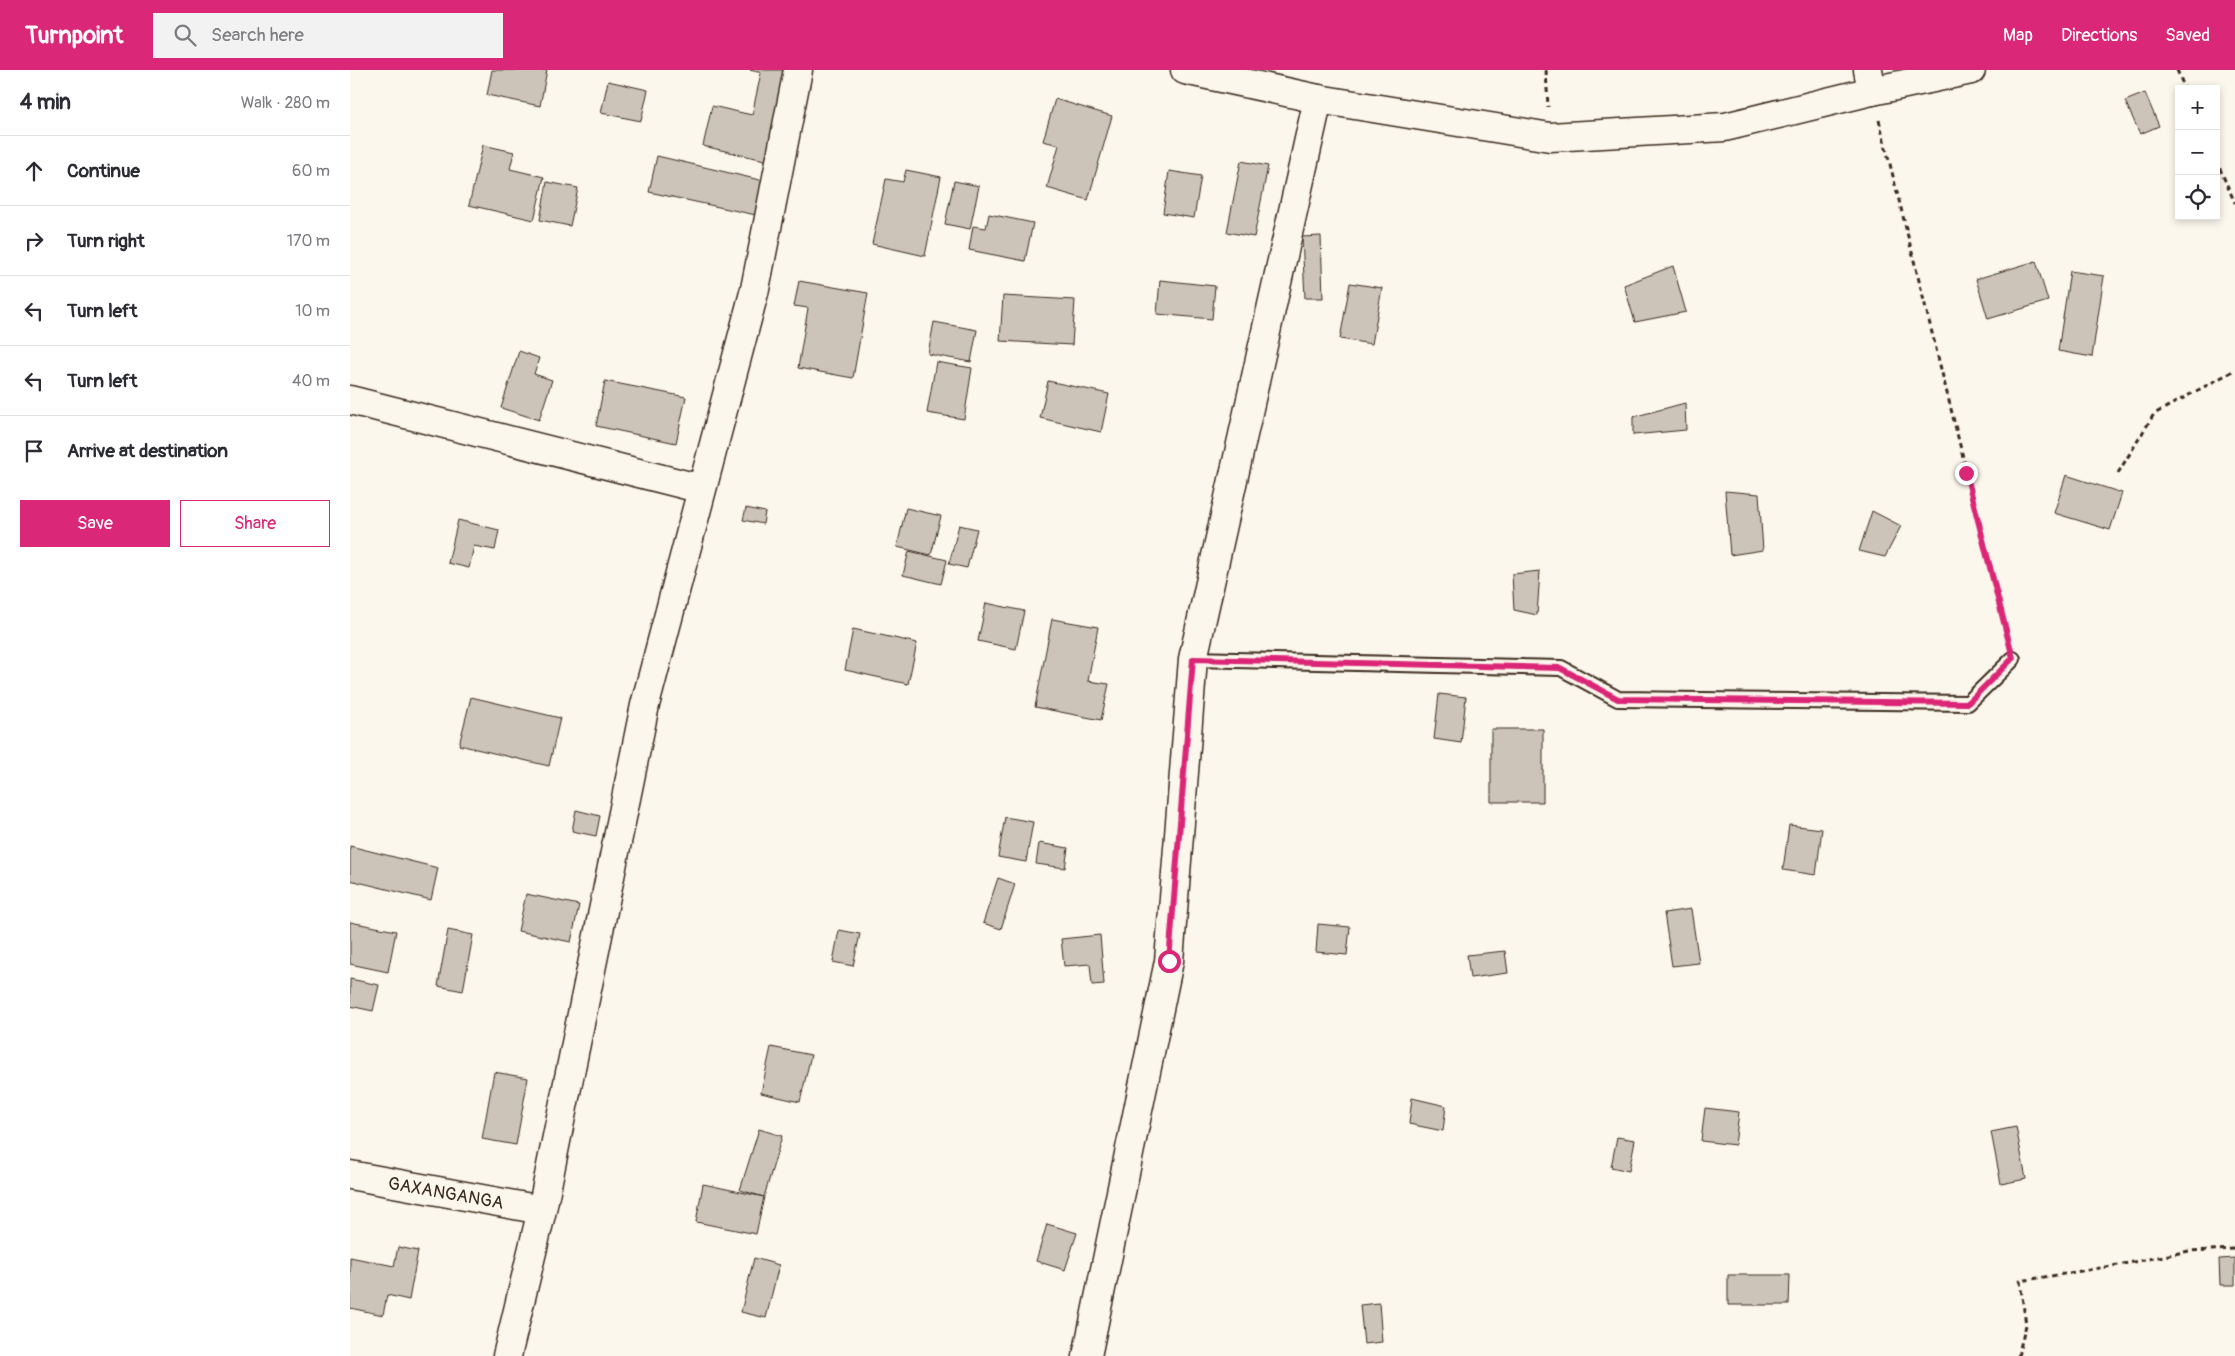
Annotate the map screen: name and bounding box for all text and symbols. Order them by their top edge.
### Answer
search box [153,13,503,58]
text: Turnpoint [25,21,123,50]
icon: search [171,21,199,49]
text: Search here [211,23,304,47]
text: Map [2003,24,2033,47]
text: Directions [2061,24,2137,47]
text: Saved [2165,24,2210,47]
map controls [2175,85,2220,220]
button: + [2175,85,2220,130]
text: 4 min [20,89,71,116]
text: Walk · 280 m [241,93,330,113]
button: − [2175,130,2220,175]
icon: ahead [20,157,48,185]
text: Continue [67,159,140,183]
text: 60 m [292,161,330,181]
button: locate [2175,175,2220,220]
icon: right [20,227,48,255]
text: Turn right [67,229,145,253]
text: 170 m [287,231,330,251]
icon: left [20,297,48,325]
text: Turn left [67,299,137,323]
text: 10 m [295,301,330,321]
icon: left [20,367,48,395]
text: Turn left [67,369,137,393]
text: 40 m [292,371,330,391]
icon: arrive [20,437,48,465]
text: Arrive at destination [67,439,228,463]
route end [1955,462,1978,485]
button: Save [20,500,170,547]
button: Share [180,500,330,547]
route start [1158,950,1181,973]
street label: GAXANGANGA [386,1172,506,1215]

